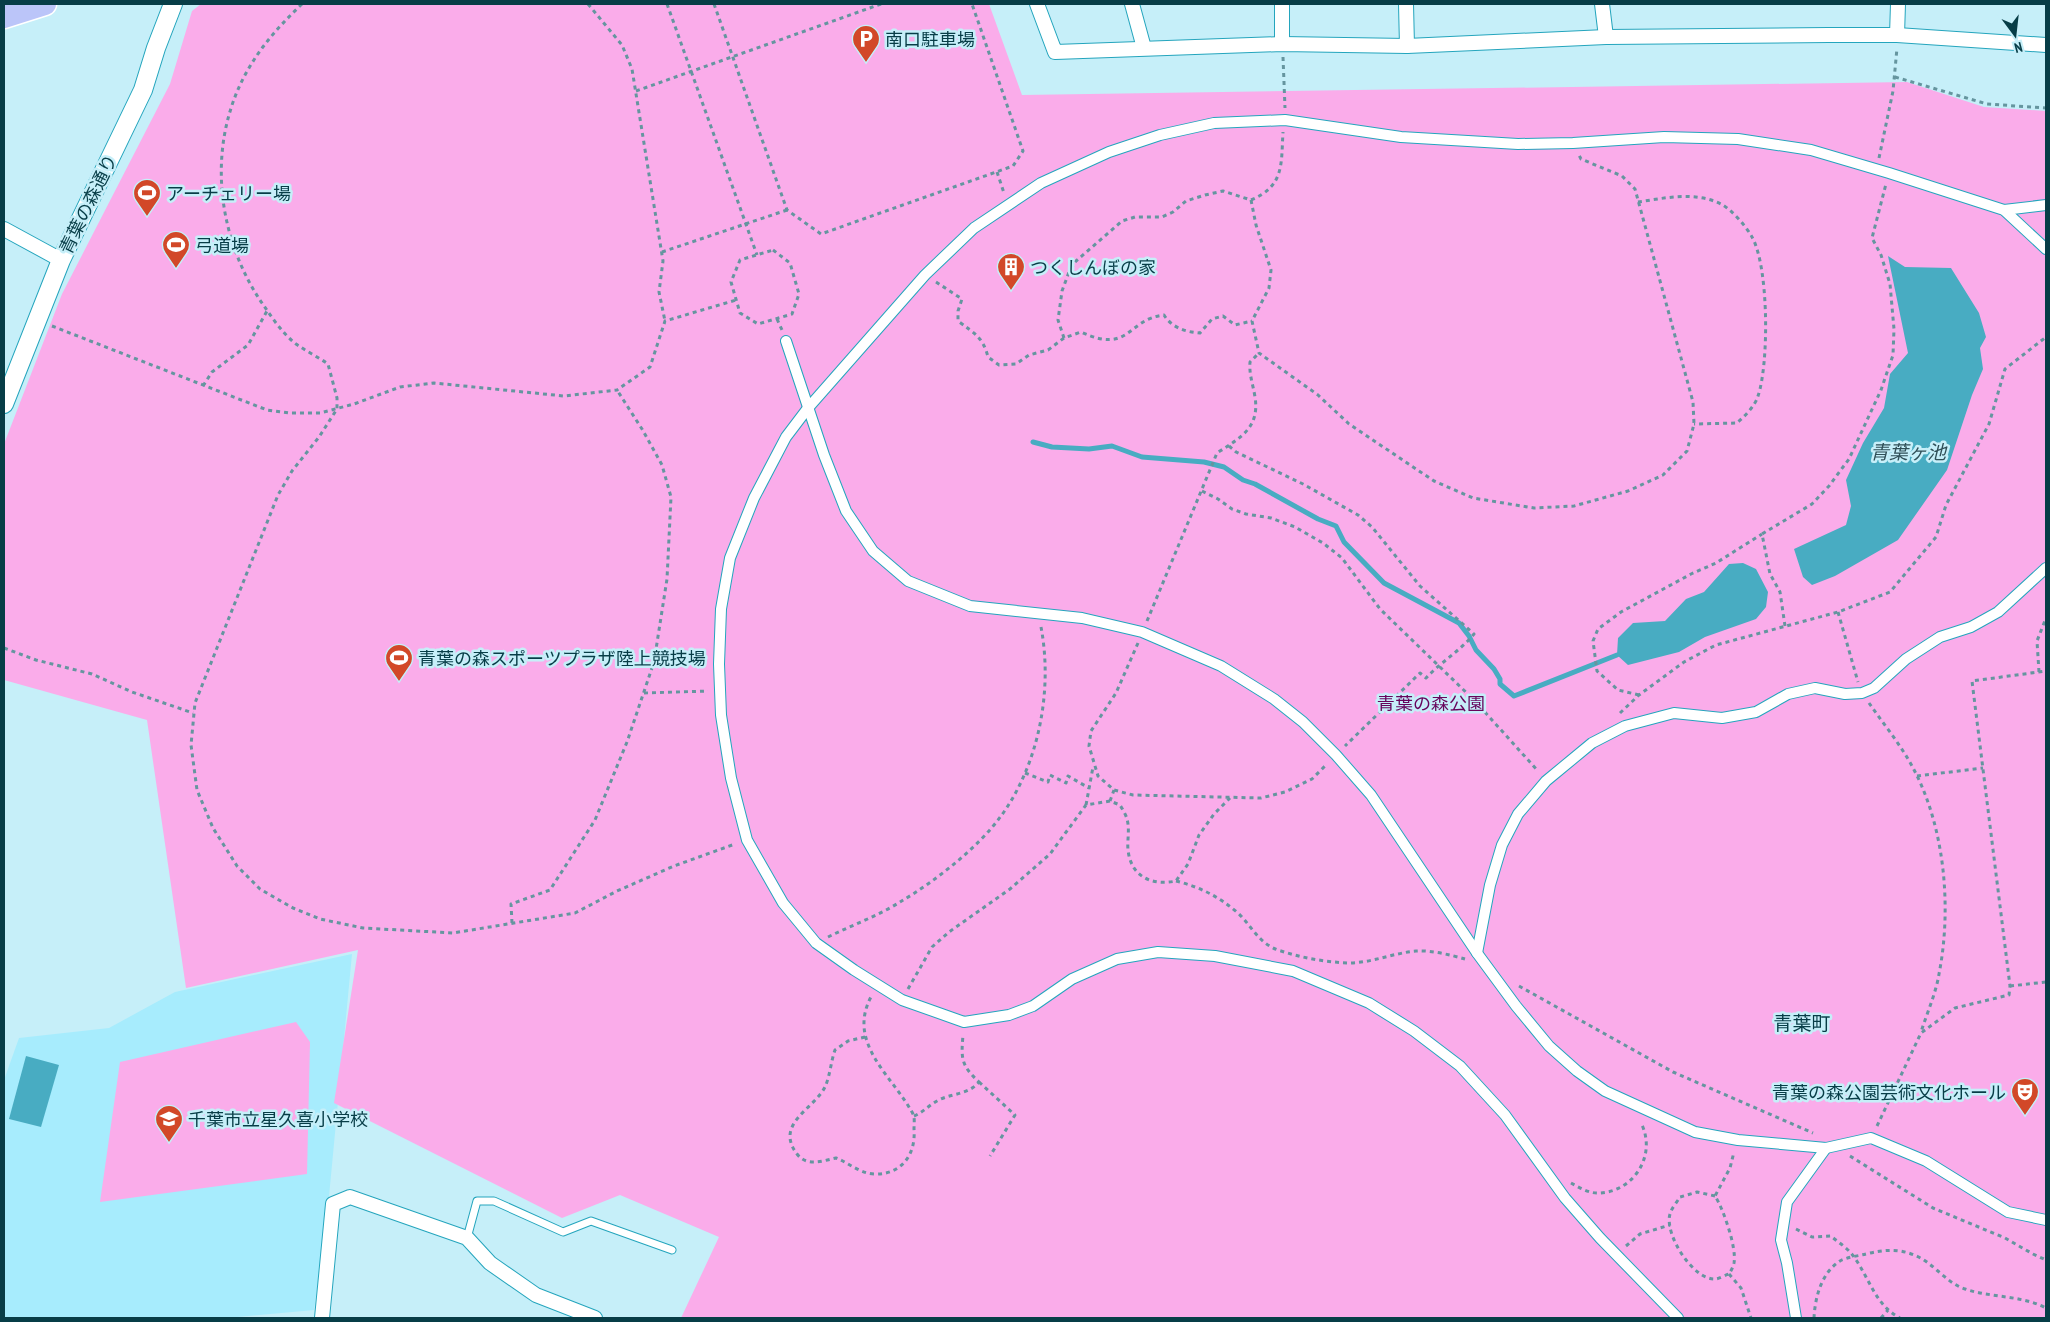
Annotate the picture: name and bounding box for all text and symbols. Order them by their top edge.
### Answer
north arrow [1990,10,2040,60]
parking icon: 南口駐車場 [851,24,881,63]
place label: 南口駐車場 [885,28,975,51]
text: N [2012,38,2024,57]
street label: 青葉の森通り [54,150,122,258]
sports icon: アーチェリー場 [132,178,162,217]
place label: アーチェリー場 [166,182,291,205]
sports icon: 弓道場 [161,230,191,269]
place label: 弓道場 [195,234,249,257]
building icon: つくしんぼの家 [996,252,1026,291]
place label: つくしんぼの家 [1030,256,1156,279]
water label: 青葉ヶ池 [1870,440,1948,464]
sports icon: 青葉の森スポーツプラザ陸上競技場 [384,643,414,682]
place label: 青葉の森スポーツプラザ陸上競技場 [418,647,706,670]
park label: 青葉の森公園 [1377,692,1485,715]
district label: 青葉町 [1773,1011,1831,1035]
theatre icon: 青葉の森公園芸術文化ホール [2010,1077,2040,1116]
place label: 青葉の森公園芸術文化ホール [1772,1081,2006,1104]
school or university icon: 千葉市立星久喜小学校 [154,1104,184,1143]
place label: 千葉市立星久喜小学校 [188,1108,368,1131]

